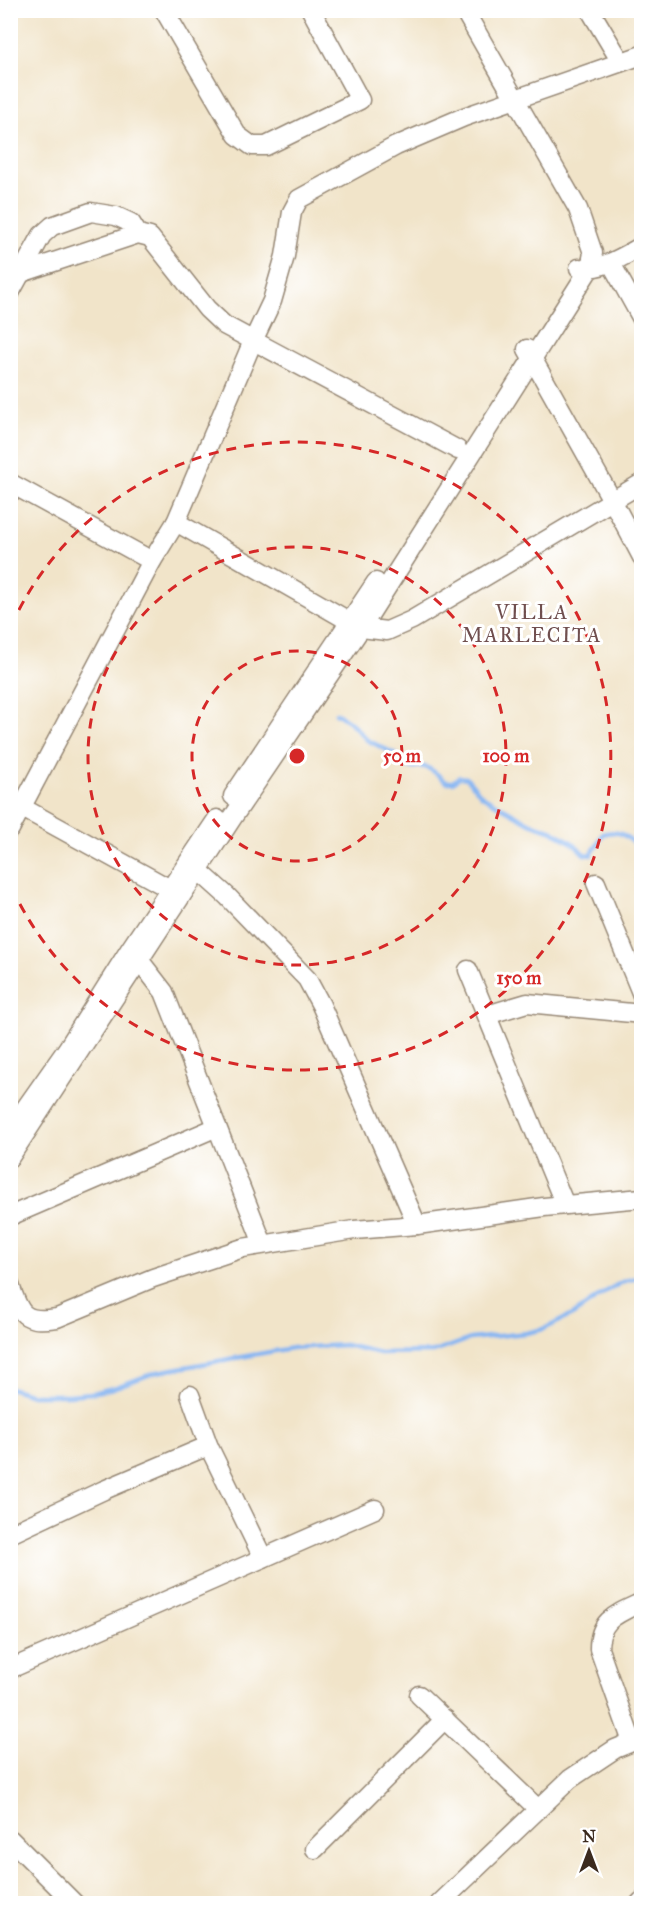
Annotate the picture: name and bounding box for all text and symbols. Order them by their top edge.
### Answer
district label: VILLA MARLECITA [462,600,602,647]
text: 50 m [383,745,422,767]
text: 100 m [483,745,530,767]
centre of rings [287,746,307,766]
text: 150 m [497,967,542,989]
north arrow [559,1821,619,1881]
text: N [582,1827,596,1846]

